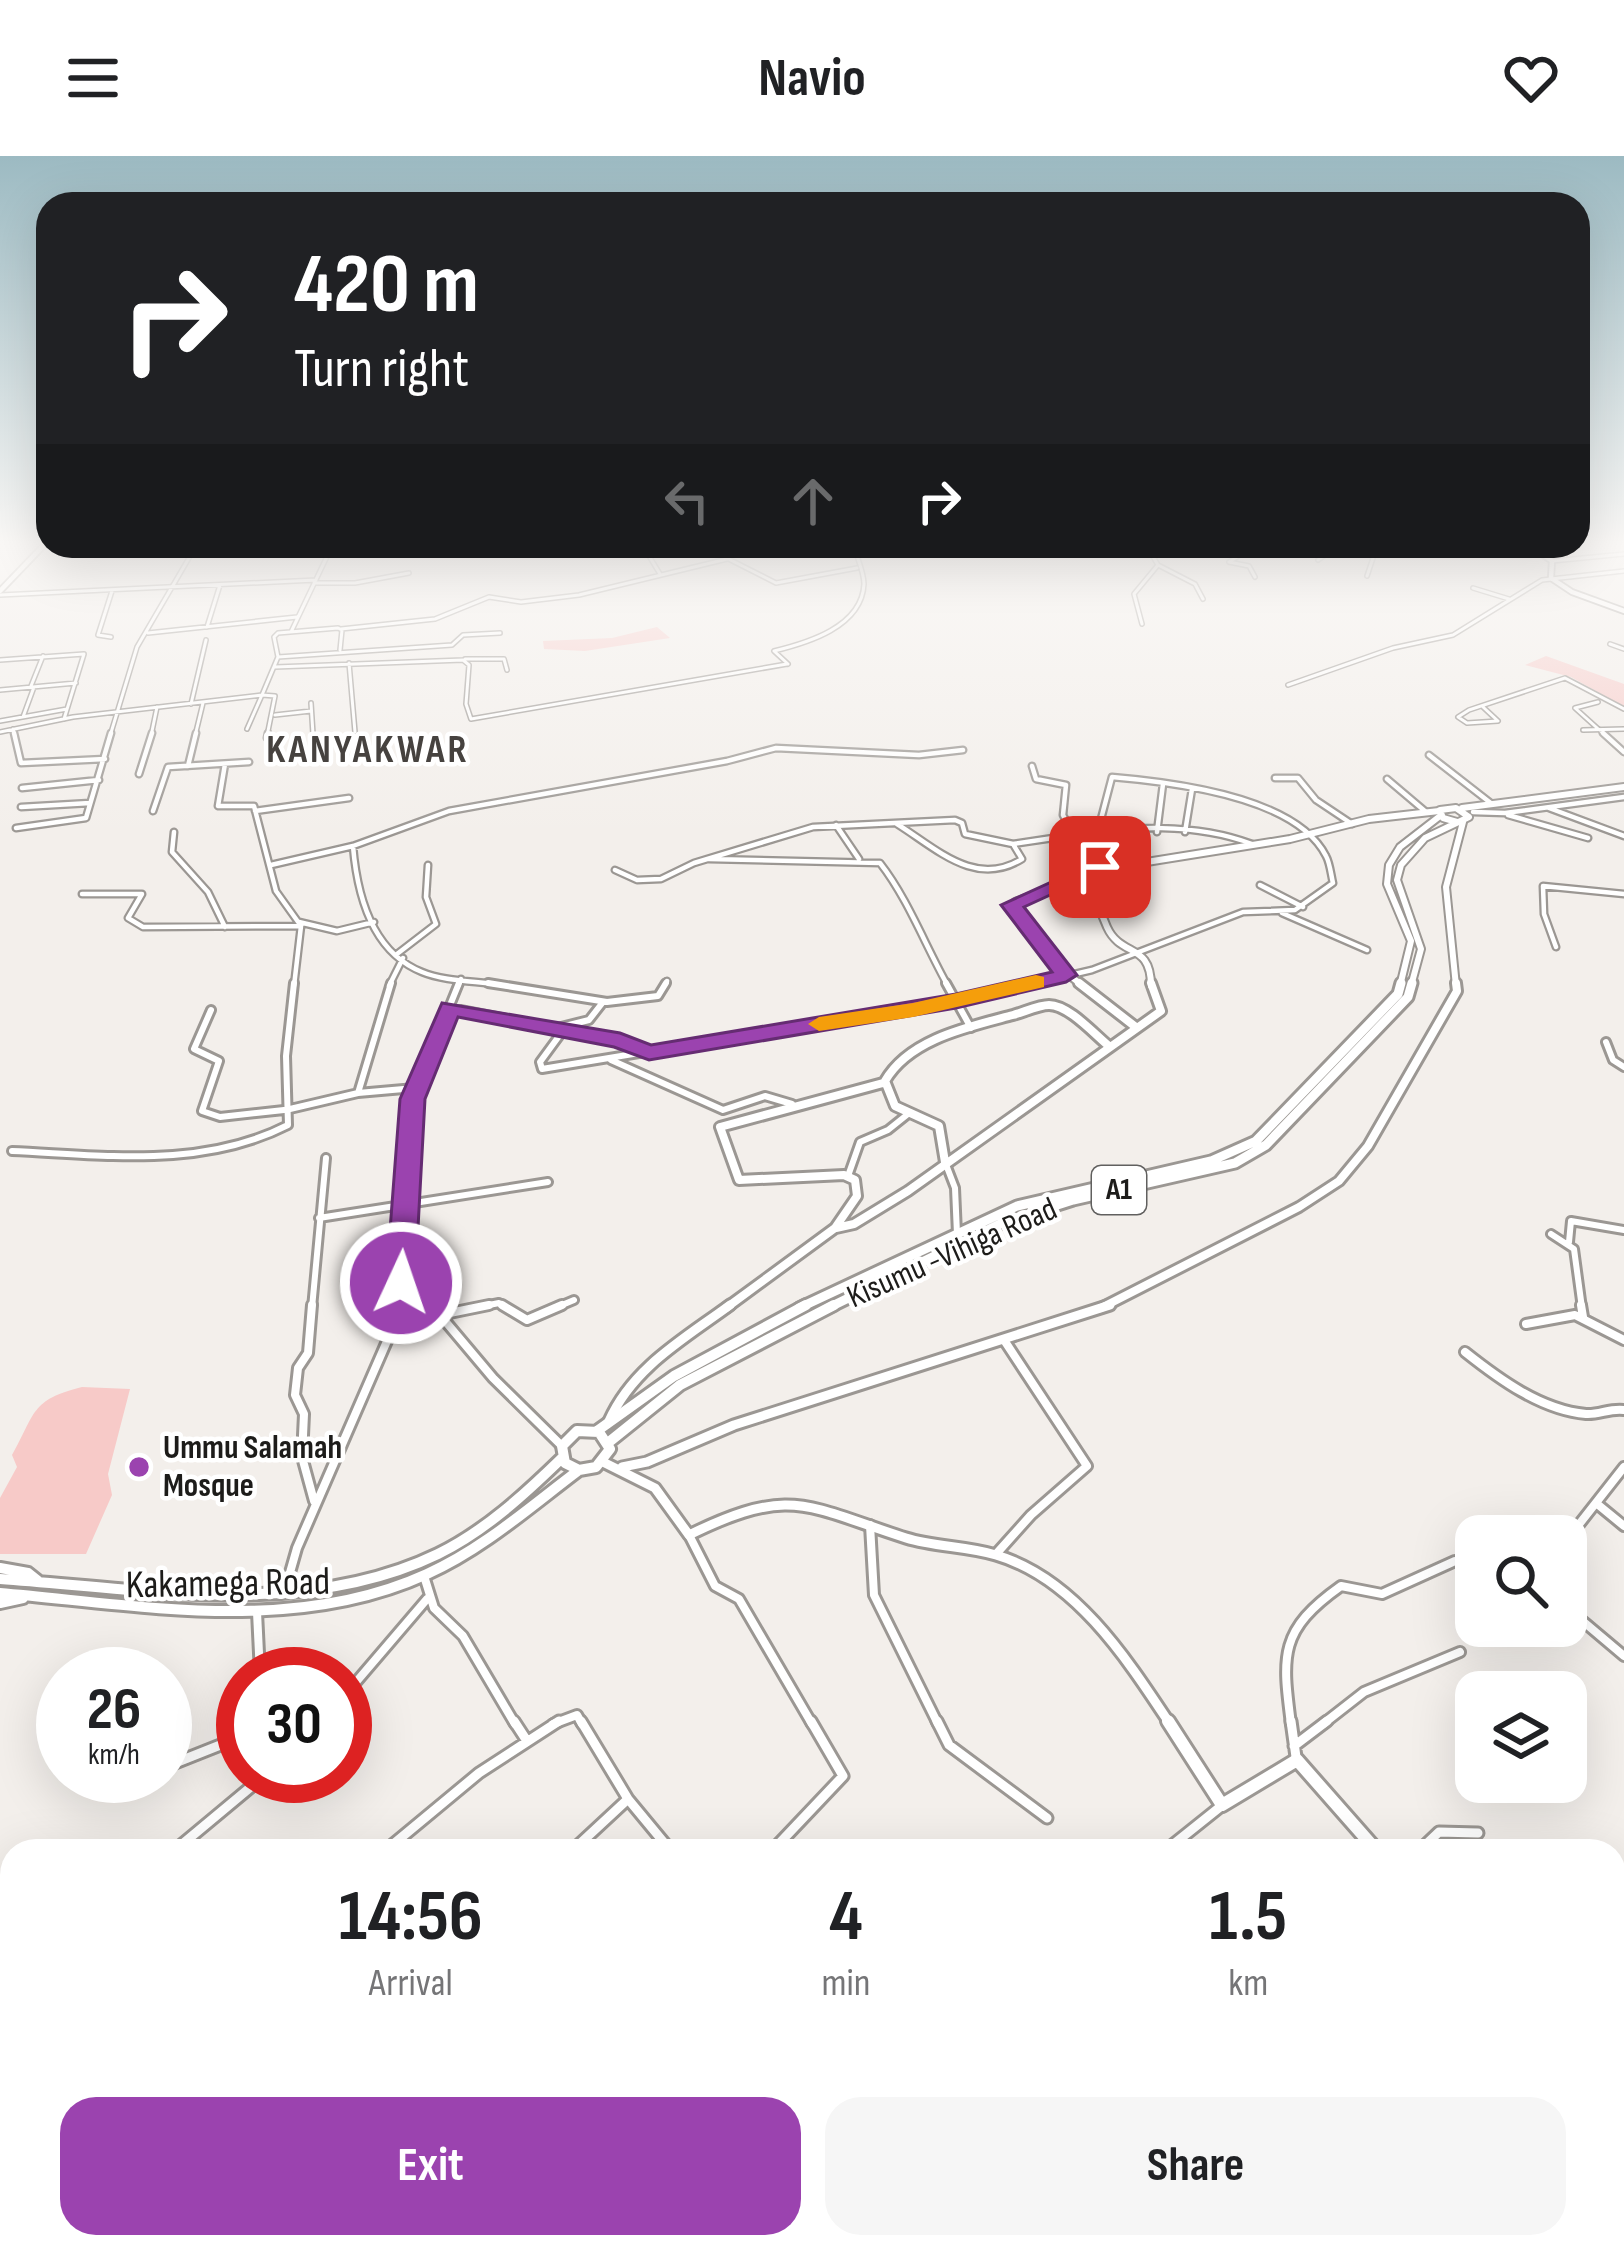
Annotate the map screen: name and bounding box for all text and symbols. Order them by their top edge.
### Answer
icon: menu [60,45,126,111]
icon: heart [1498,45,1564,111]
text: Navio [758,46,866,111]
text: 420 m [294,235,479,336]
icon: right [96,240,252,396]
text: Turn right [294,337,469,402]
icon: left [654,468,720,534]
icon: ahead [780,468,846,534]
icon: right [906,468,972,534]
district label: KANYAKWAR [266,727,470,774]
pin [1049,816,1151,918]
icon: arrive [1067,834,1133,900]
road number: A1 [1092,1166,1146,1214]
street label: Kisumu -Vihiga Road [841,1189,1063,1317]
position arrow [338,1220,464,1346]
place label: Ummu Salamah Mosque [163,1428,342,1506]
marker: Ummu Salamah Mosque [126,1454,152,1480]
map controls [1455,1515,1587,1803]
button: search [1455,1515,1587,1647]
street label: Kakamega Road [125,1559,331,1609]
speed limit sign: 30 [216,1647,372,1803]
button: layers [1455,1671,1587,1803]
text: 26 [87,1674,141,1746]
text: km/h [88,1737,140,1773]
text: 14:56 [339,1874,483,1961]
text: 4 [829,1874,863,1961]
text: 1.5 [1209,1874,1287,1961]
text: Arrival [369,1960,453,2007]
text: min [821,1960,870,2007]
text: km [1228,1960,1268,2007]
button: Exit [60,2097,801,2235]
button: Share [825,2097,1566,2235]

